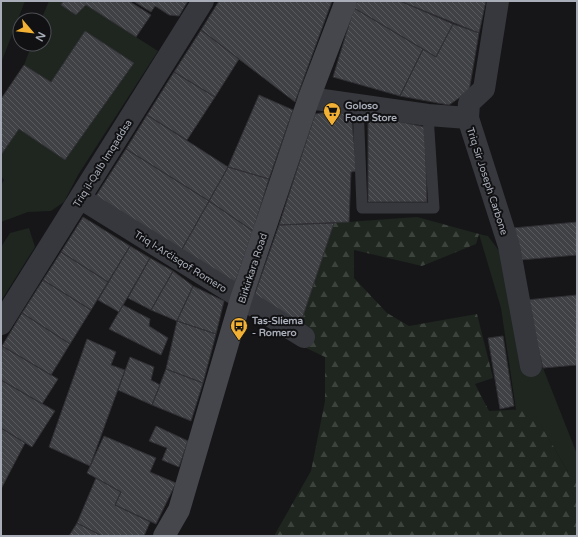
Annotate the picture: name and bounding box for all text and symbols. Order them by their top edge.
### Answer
north arrow [12,12,52,52]
text: N [33,30,48,43]
place label: Goloso Food Store [345,100,397,124]
supermarket icon: Goloso Food Store [322,101,342,126]
street label: Triq il-Qalb Imqaddsa [71,117,135,210]
street label: Triq Sir Joseph Carbone [464,126,510,237]
street label: Triq l-Arćisqof Romero [132,228,229,295]
street label: Birkirkara Road [236,232,270,305]
place label: Tas-Sliema - Romero [251,315,303,339]
bus stop icon: Tas-Sliema - Romero [229,316,249,341]

